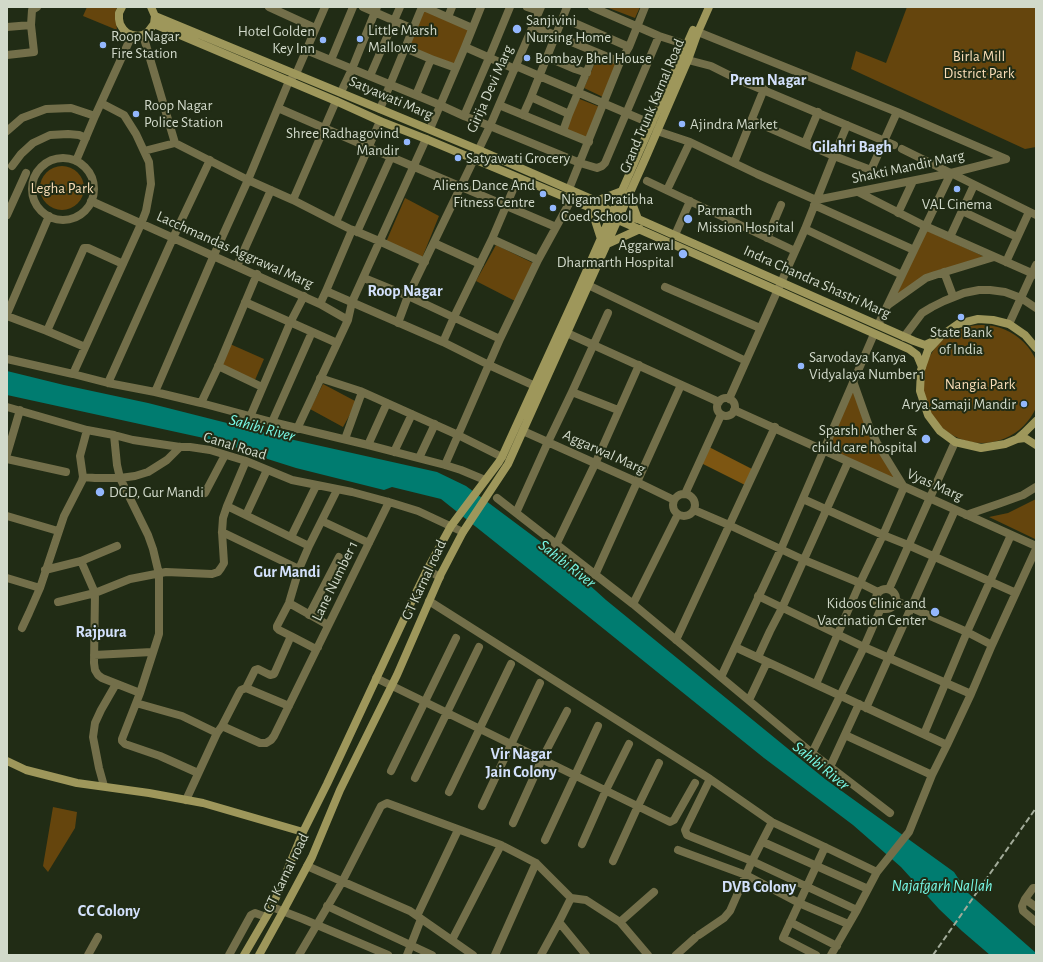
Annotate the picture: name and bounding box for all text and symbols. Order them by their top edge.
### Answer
place label: Sanjivini Nursing Home [526,11,611,46]
place label: Little Marsh Mallows [368,21,437,56]
place label: Hotel Golden Key Inn [238,22,315,57]
marker: Sanjivini Nursing Home [511,23,523,35]
place label: Roop Nagar Fire Station [111,27,179,62]
marker: Little Marsh Mallows [355,34,365,44]
marker: Hotel Golden Key Inn [318,35,328,45]
street label: Grand Trunk Karnal Road [616,36,688,176]
marker: Roop Nagar Fire Station [98,40,108,50]
street label: Girija Devi Marg [463,42,517,136]
park label: Birla Mill District Park [943,47,1015,82]
place label: Bombay Bhel House [535,49,652,67]
marker: Bombay Bhel House [522,53,532,63]
district label: Prem Nagar [730,70,806,90]
street label: Satyawati Marg [346,72,436,124]
place label: Roop Nagar Police Station [144,96,223,131]
marker: Roop Nagar Police Station [131,109,141,119]
place label: Ajindra Market [690,115,778,133]
marker: Ajindra Market [677,119,687,129]
place label: Shree Radhagovind Mandir [286,124,399,159]
marker: Shree Radhagovind Mandir [402,137,412,147]
district label: Gilahri Bagh [812,137,892,157]
street label: Shakti Mandir Marg [850,146,966,188]
place label: Satyawati Grocery [466,149,570,167]
marker: Satyawati Grocery [453,153,463,163]
place label: Aliens Dance And Fitness Centre [433,176,535,211]
park label: Legha Park [30,179,94,197]
marker: VAL Cinema [952,184,962,194]
marker: Aliens Dance And Fitness Centre [538,189,548,199]
place label: Nigam Pratibha Coed School [561,190,653,225]
place label: VAL Cinema [922,195,992,213]
place label: Parmarth Mission Hospital [697,201,794,236]
marker: Nigam Pratibha Coed School [548,203,558,213]
street label: Lacchmandas Aggrawal Marg [154,207,316,293]
marker: Parmarth Mission Hospital [682,213,694,225]
place label: Aggarwal Dharmarth Hospital [557,236,674,271]
street label: Indra Chandra Shastri Marg [741,241,893,323]
marker: Aggarwal Dharmarth Hospital [677,248,689,260]
district label: Roop Nagar [368,281,442,301]
marker: State Bank of India [956,312,966,322]
place label: State Bank of India [930,323,992,358]
place label: Sarvodaya Kanya Vidyalaya Number 1 [809,348,925,383]
marker: Sarvodaya Kanya Vidyalaya Number 1 [796,361,806,371]
park label: Nangia Park [945,375,1015,393]
place label: Arya Samaji Mandir [902,395,1016,413]
marker: Arya Samaji Mandir [1019,399,1029,409]
water label: Sahibi River [227,410,297,446]
place label: Sparsh Mother & child care hospital [812,421,917,456]
street label: Aggarwal Marg [560,426,648,478]
street label: Canal Road [201,428,269,464]
marker: Sparsh Mother & child care hospital [920,433,932,445]
street label: Vyas Marg [904,465,966,505]
place label: DGD, Gur Mandi [109,483,204,501]
marker: DGD, Gur Mandi [94,486,106,498]
water label: Sahibi River [535,536,599,592]
street label: GT Karnal road [398,537,450,623]
street label: Lane Number 1 [308,538,362,624]
district label: Gur Mandi [254,562,320,582]
place label: Kidoos Clinic and Vaccination Center [817,594,926,629]
marker: Kidoos Clinic and Vaccination Center [929,606,941,618]
district label: Rajpura [75,622,127,642]
water label: Sahibi River [789,737,853,795]
district label: Vir Nagar Jain Colony [485,744,557,782]
street label: GT Karnal road [259,830,313,916]
water label: Najafgarh Nallah [891,876,993,896]
district label: DVB Colony [722,877,796,897]
district label: CC Colony [78,901,140,921]

